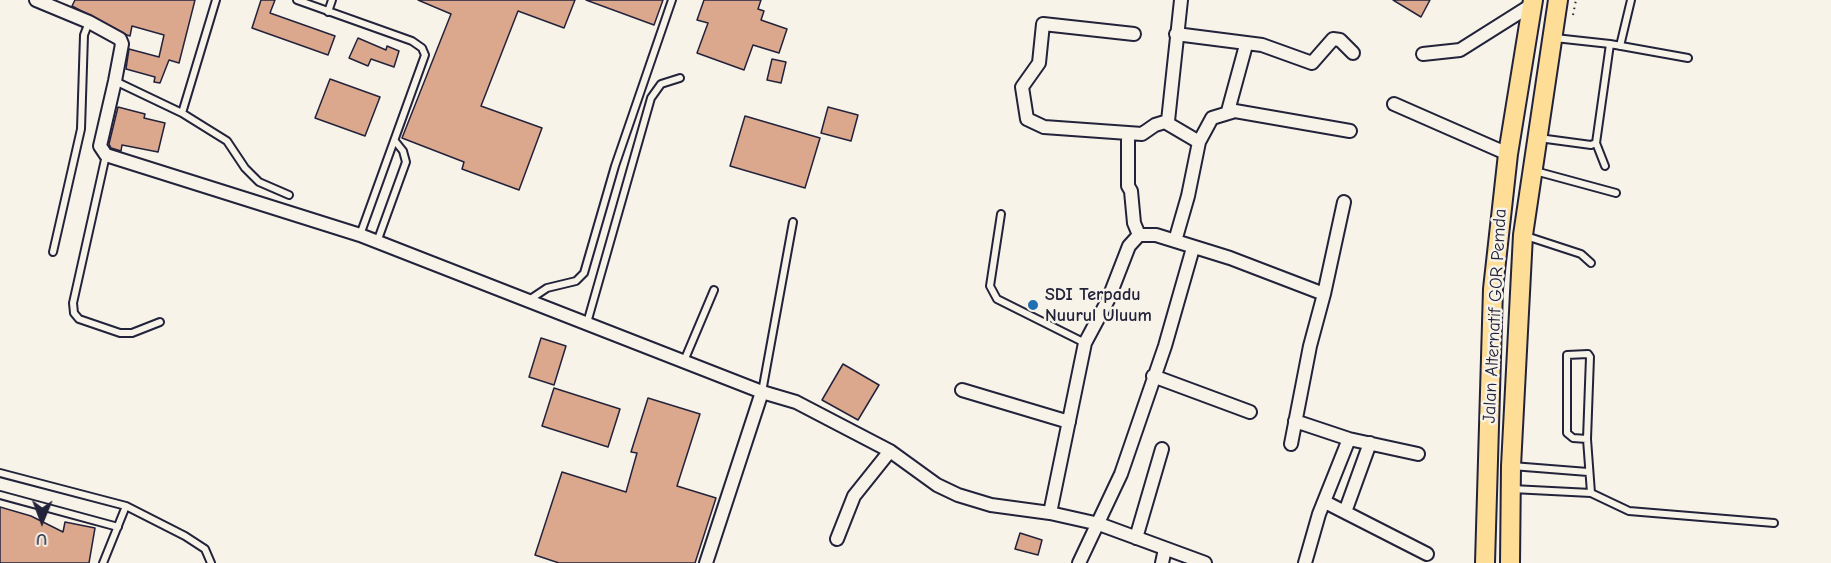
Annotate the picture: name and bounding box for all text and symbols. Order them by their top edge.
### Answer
street label: Jalan Alternatif GOR Pemda [1479,208,1511,424]
place label: SDI Terpadu Nuurul Uluum [1045,284,1152,326]
marker: SDI Terpadu Nuurul Uluum [1026,298,1040,312]
north arrow [12,491,72,551]
text: U [36,530,47,548]

